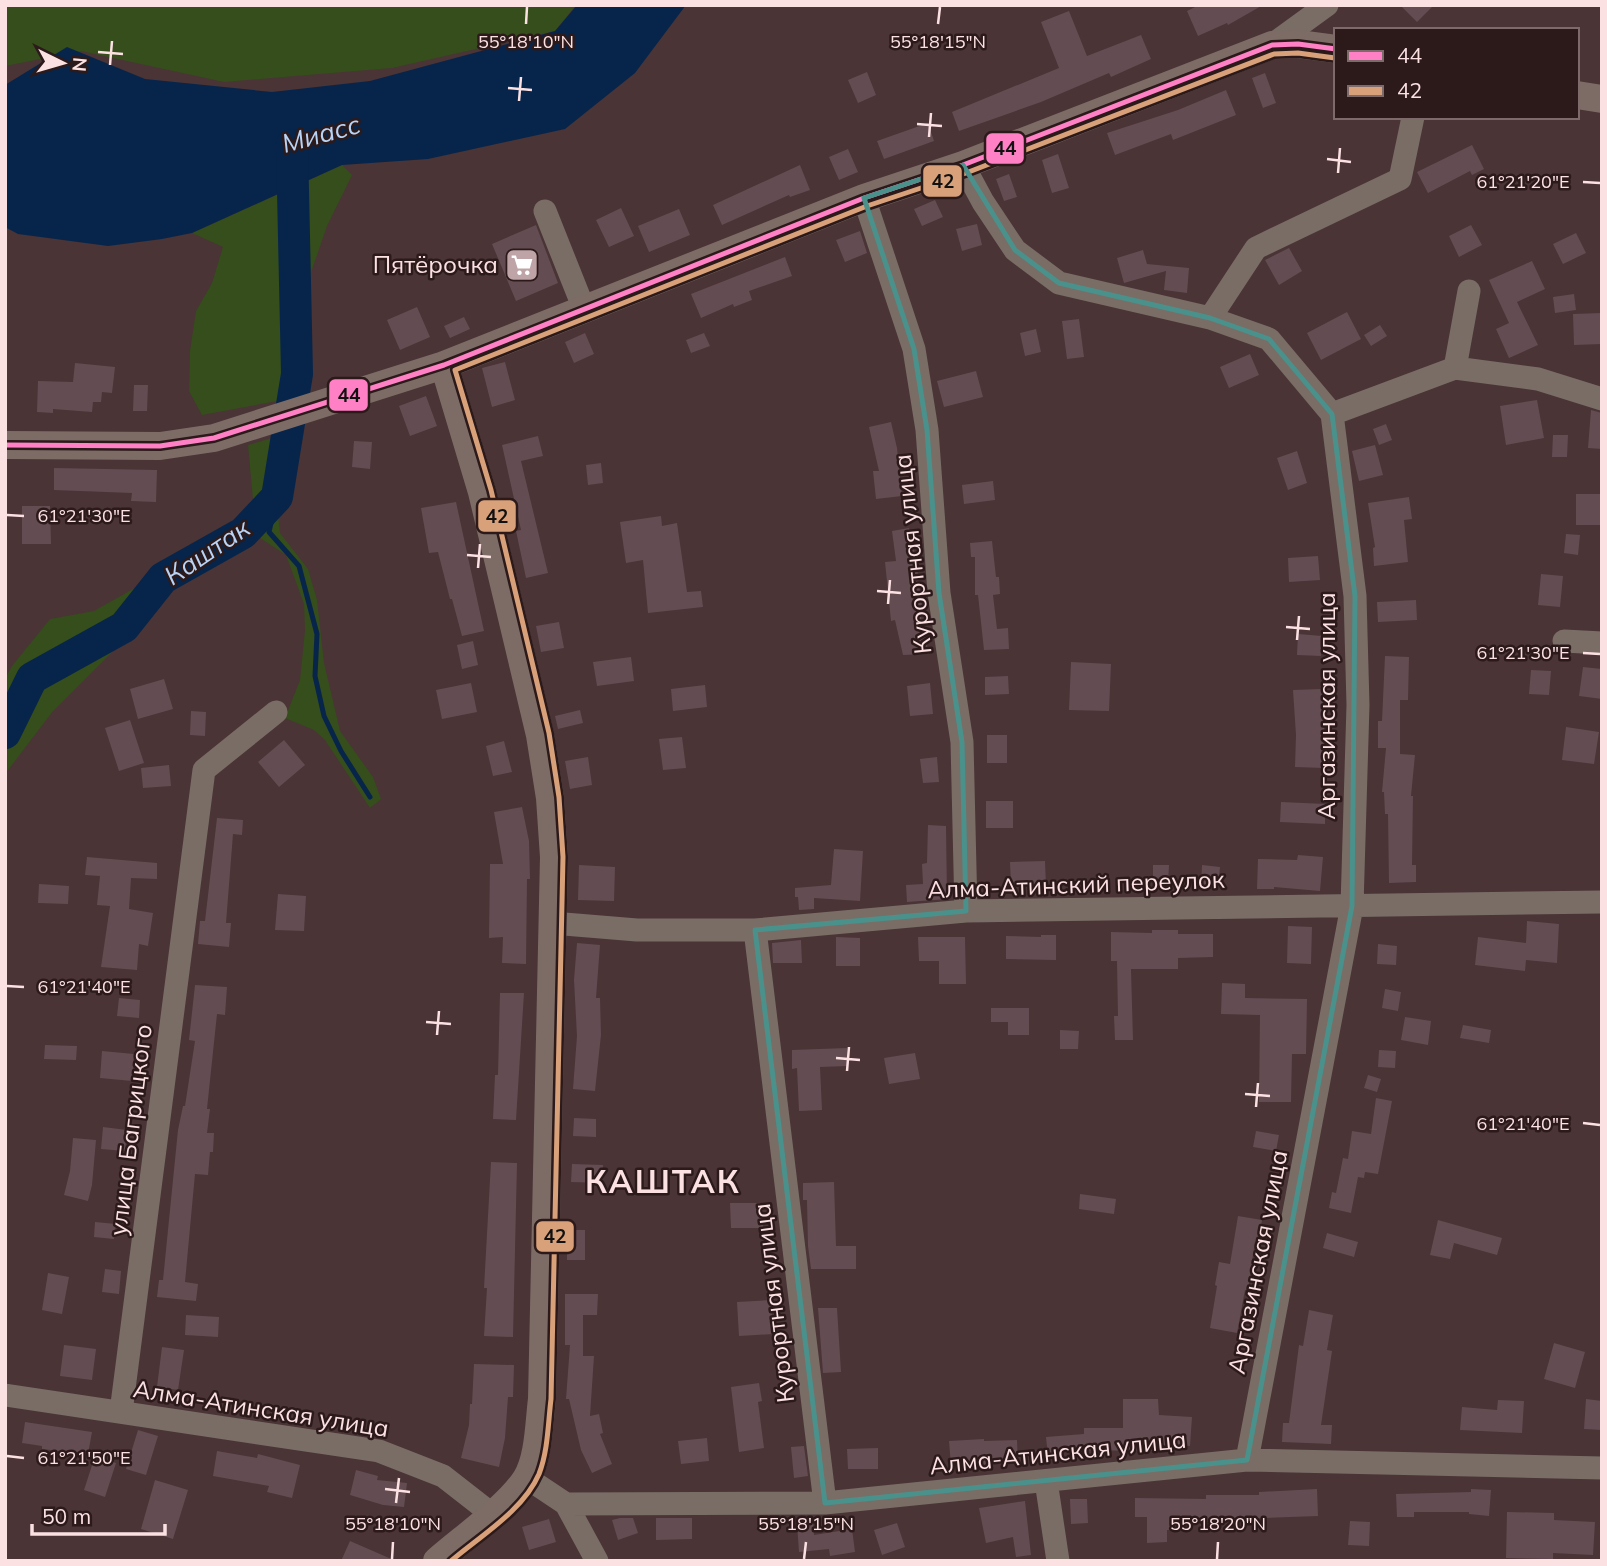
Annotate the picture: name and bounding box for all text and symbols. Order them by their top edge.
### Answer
north arrow [28,28,98,98]
legend [1334,28,1579,119]
text: 55°18'10"N [478,30,574,53]
text: 55°18'15"N [890,30,986,53]
text: 44 [1397,42,1423,68]
text: N [67,56,93,73]
text: 42 [1397,77,1422,103]
water label: Миасс [278,107,364,160]
line badge: 44 [985,132,1025,165]
text: 44 [994,136,1017,160]
line badge: 42 [922,164,963,198]
text: 42 [932,169,954,193]
text: 61°21'20"E [1476,170,1570,193]
supermarket icon: Пятёрочка [503,246,541,284]
place label: Пятёрочка [373,249,498,279]
line badge: 44 [328,378,369,412]
text: 44 [338,383,361,407]
street label: Курортная улица [887,453,937,655]
line badge: 42 [477,499,517,533]
text: 61°21'30"E [37,504,131,527]
text: 42 [486,504,508,528]
water label: Каштак [158,511,257,592]
street label: Аргазинская улица [1311,592,1341,820]
text: 61°21'30"E [1476,641,1570,664]
street label: Алма-Атинский переулок [927,864,1225,904]
text: 61°21'40"E [37,975,131,998]
street label: улица Багрицкого [102,1022,158,1237]
text: 61°21'40"E [1476,1112,1570,1135]
street label: Аргазинская улица [1221,1147,1293,1376]
district label: КАШТАК [585,1161,741,1201]
street label: Курортная улица [746,1202,800,1405]
line badge: 42 [535,1220,575,1253]
text: 42 [544,1224,566,1248]
street label: Алма-Атинская улица [131,1373,391,1443]
street label: Алма-Атинская улица [928,1424,1188,1480]
text: 61°21'50"E [37,1446,131,1469]
scale bar [32,1492,164,1536]
text: 50 m [42,1503,91,1529]
text: 55°18'10"N [345,1512,441,1535]
text: 55°18'15"N [758,1512,854,1535]
text: 55°18'20"N [1170,1512,1266,1535]

